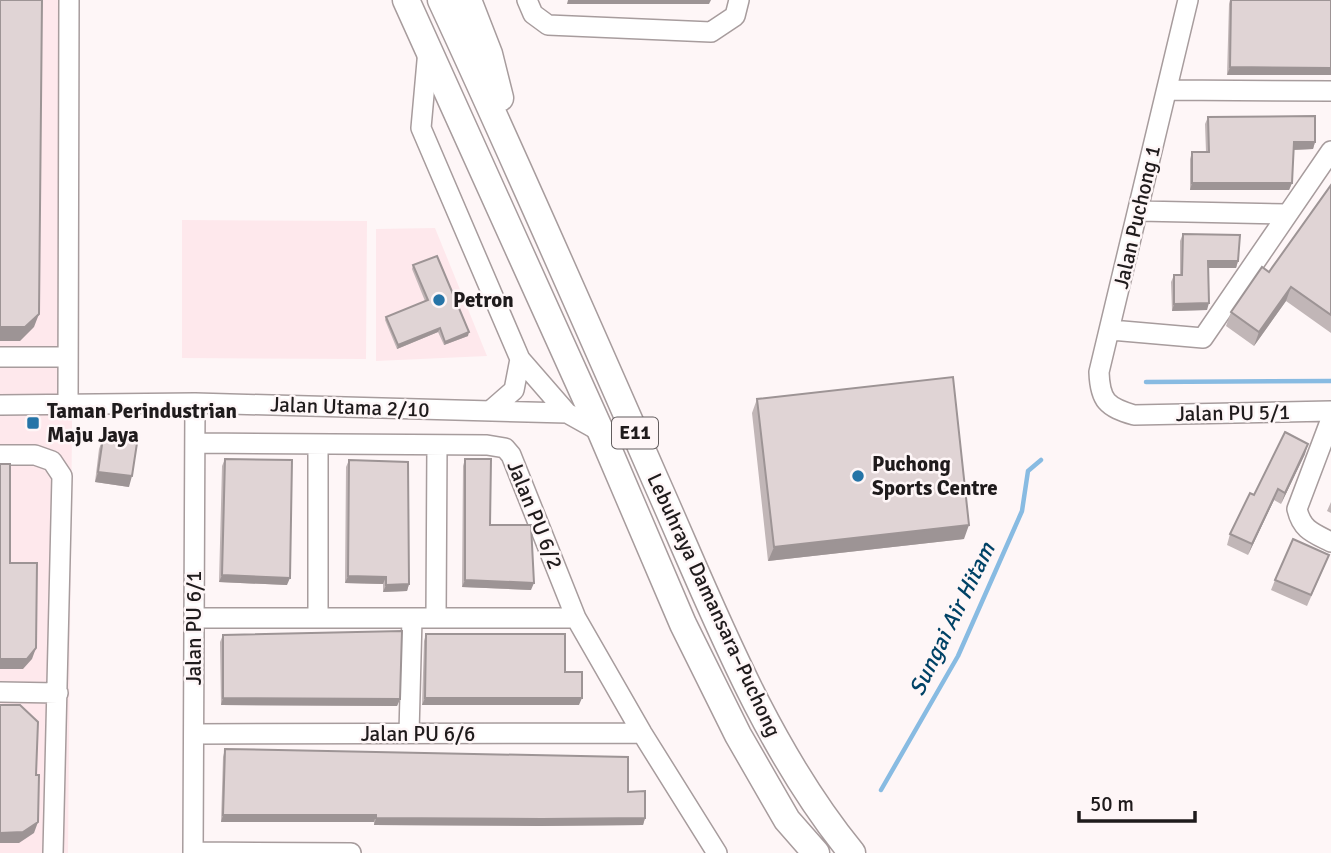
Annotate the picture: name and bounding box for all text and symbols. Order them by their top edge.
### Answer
street label: Jalan Puchong 1 [1108,143,1166,291]
place label: Petron [453,287,514,313]
marker: Petron [431,292,447,308]
street label: Jalan Utama 2/10 [270,391,430,423]
place label: Taman Perindustrian Maju Jaya [47,398,237,448]
street label: Jalan PU 5/1 [1176,399,1290,427]
marker: Taman Perindustrian Maju Jaya [25,415,41,431]
road number: E11 [612,418,658,448]
place label: Puchong Sports Centre [872,451,998,501]
street label: Jalan PU 6/2 [501,457,569,573]
marker: Puchong Sports Centre [850,468,866,484]
street label: Lebuhraya Damansara–Puchong [641,469,787,741]
water label: Sungai Air Hitam [902,537,1002,700]
street label: Jalan PU 6/1 [181,571,207,685]
street label: Jalan PU 6/6 [361,721,475,747]
scale bar [1079,780,1194,824]
text: 50 m [1090,791,1134,817]

